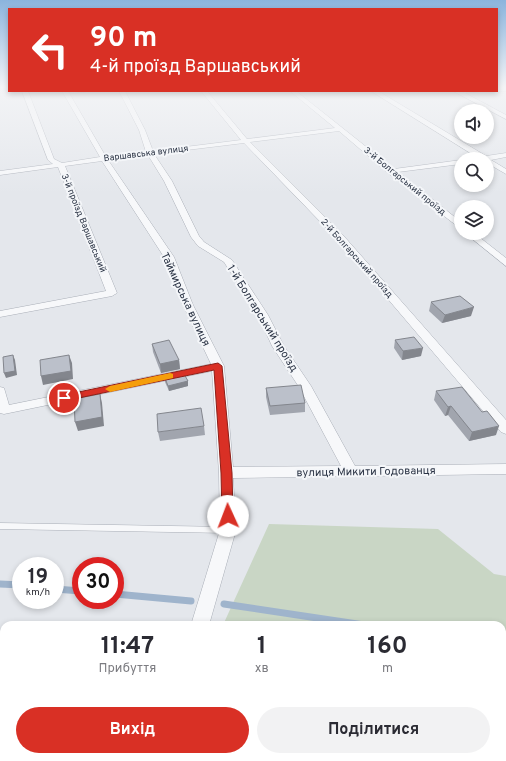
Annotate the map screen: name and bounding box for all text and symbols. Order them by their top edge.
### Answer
text: 90 m [90,21,157,57]
icon: left [24,24,76,76]
text: 4-й проїзд Варшавський [90,56,301,79]
map controls [454,104,494,240]
button: sound [454,104,494,144]
street label: Варшавська вулиця [103,143,189,164]
street label: 3-й Болгарський проїзд [361,145,448,218]
button: search [454,152,494,192]
street label: 3-й проїзд Варшавський [59,172,108,274]
button: layers [454,200,494,240]
street label: 2-й Болгарський проїзд [318,217,395,300]
street label: Таймирська вулиця [157,250,213,349]
street label: 1-й Болгарський проїзд [224,263,301,375]
pin [47,381,81,415]
icon: arrive [53,387,75,409]
street label: вулиця Микити Годованця [296,464,436,480]
position arrow [207,495,249,537]
speed limit sign: 30 [72,557,124,609]
text: 19 [28,565,48,591]
text: km/h [26,586,50,599]
text: 11:47 [101,632,154,662]
text: 1 [257,632,267,662]
text: 160 [367,632,407,662]
text: Прибуття [99,661,156,677]
text: хв [255,661,269,677]
text: m [382,661,393,677]
button: Вихід [16,707,249,753]
button: Поділитися [257,707,490,753]

